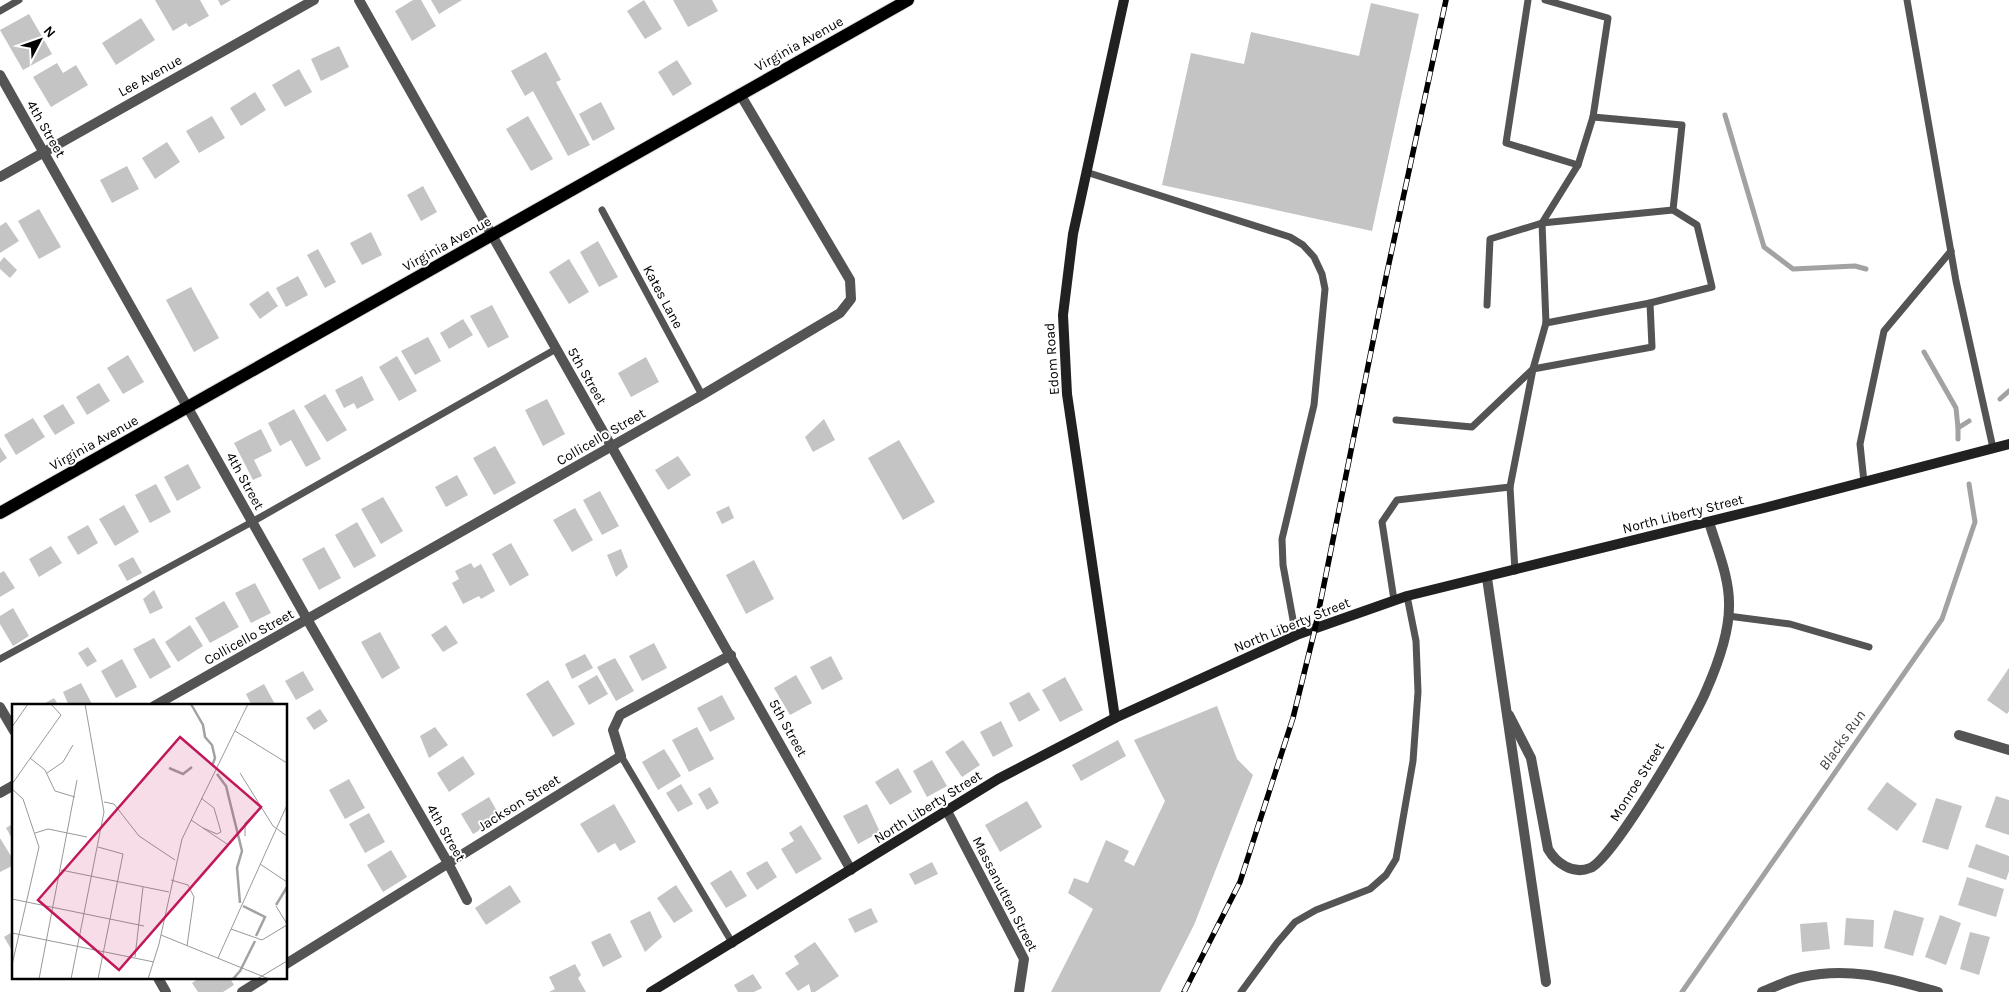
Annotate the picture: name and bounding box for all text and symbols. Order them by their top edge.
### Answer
street label: Virginia Avenue [752,13,846,75]
north arrow [15,15,65,65]
text: N [40,22,59,41]
street label: Lee Avenue [115,52,185,100]
street label: 4th Street [23,97,69,161]
street label: Virginia Avenue [400,213,494,275]
street label: Kates Lane [639,262,687,332]
street label: Edom Road [1041,322,1063,396]
street label: 5th Street [564,344,610,408]
street label: Collicello Street [553,405,649,469]
street label: Virginia Avenue [47,412,141,474]
street label: 4th Street [222,449,268,513]
street label: North Liberty Street [1621,491,1745,537]
street label: North Liberty Street [1231,594,1353,656]
street label: Collicello Street [201,605,297,669]
street label: 5th Street [765,696,811,760]
inset map [12,704,288,980]
water label: Blacks Run [1815,706,1869,774]
street label: Monroe Street [1606,739,1668,825]
street label: North Liberty Street [871,767,985,847]
street label: Jackson Street [475,771,563,835]
street label: 4th Street [423,801,469,865]
street label: Massanutten Street [969,834,1041,954]

